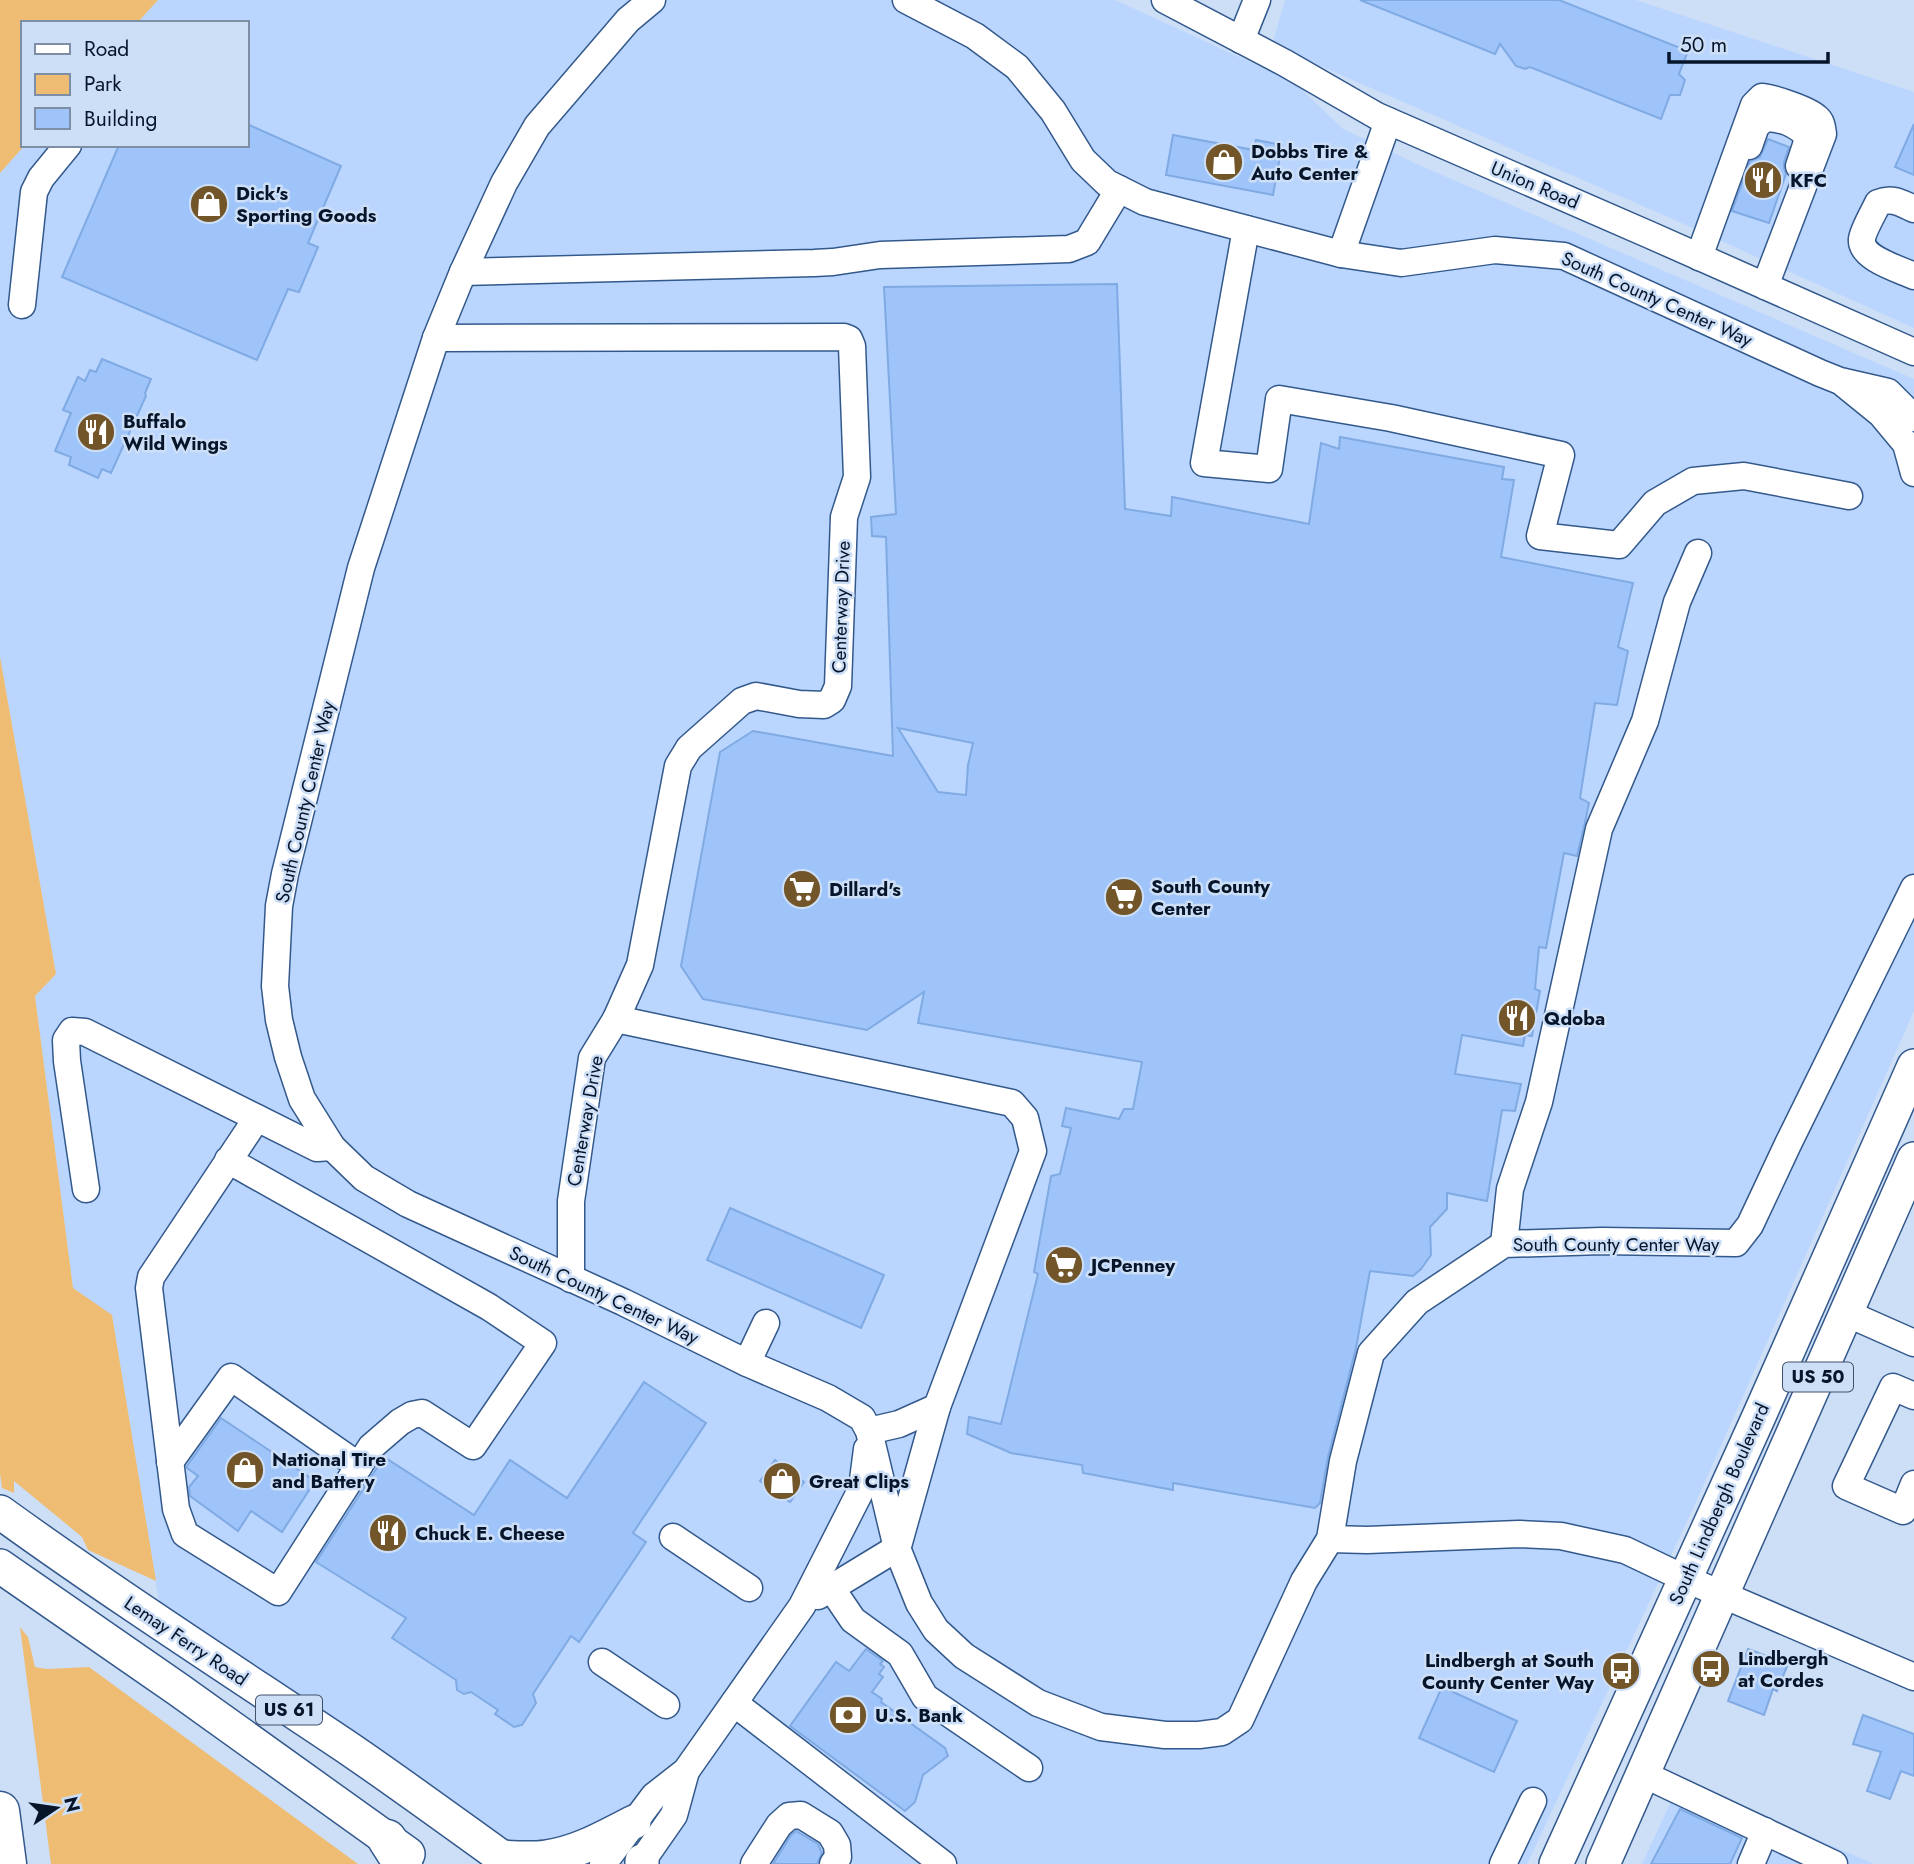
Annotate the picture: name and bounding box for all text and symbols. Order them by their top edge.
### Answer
legend [21,21,248,147]
scale bar [1669,21,1828,65]
text: 50 m [1680,30,1727,60]
text: Road [84,34,129,64]
text: Park [84,69,122,99]
text: Building [84,104,157,134]
place label: Dobbs Tire & Auto Center [1250,138,1368,187]
shop icon: Dobbs Tire & Auto Center [1203,141,1245,183]
street label: Union Road [1487,154,1583,216]
restaurant icon: KFC [1742,159,1784,201]
place label: KFC [1790,167,1827,194]
place label: Dick's Sporting Goods [236,180,377,229]
shop icon: Dick's Sporting Goods [188,183,230,225]
street label: South County Center Way [1557,245,1757,354]
place label: Buffalo Wild Wings [123,408,228,457]
restaurant icon: Buffalo Wild Wings [75,411,117,453]
street label: Centerway Drive [825,540,857,674]
street label: South County Center Way [269,698,342,906]
supermarket icon: Dillard's [781,868,823,910]
place label: South County Center [1151,873,1271,922]
place label: Dillard's [829,876,901,903]
supermarket icon: South County Center [1103,876,1145,918]
restaurant icon: Qdoba [1496,997,1538,1039]
place label: Qdoba [1544,1005,1605,1032]
street label: Centerway Drive [560,1053,610,1189]
street label: South County Center Way [1513,1231,1720,1258]
street label: South County Center Way [505,1239,704,1351]
supermarket icon: JCPenney [1043,1244,1085,1286]
place label: JCPenney [1087,1252,1176,1279]
road number: US 50 [1783,1362,1853,1392]
street label: South Lindbergh Boulevard [1662,1399,1776,1609]
place label: National Tire and Battery [272,1446,386,1495]
shop icon: National Tire and Battery [224,1449,266,1491]
shop icon: Great Clips [761,1460,803,1502]
place label: Great Clips [809,1468,909,1495]
restaurant icon: Chuck E. Cheese [367,1512,409,1554]
place label: Chuck E. Cheese [415,1520,565,1547]
street label: Lemay Ferry Road [119,1590,253,1692]
place label: Lindbergh at Cordes [1738,1645,1828,1694]
place label: Lindbergh at South County Center Way [1422,1647,1595,1696]
bus stop icon: Lindbergh at Cordes [1690,1648,1732,1690]
bus stop icon: Lindbergh at South County Center Way [1600,1650,1642,1692]
bank icon: U.S. Bank [827,1694,869,1736]
road number: US 61 [256,1695,322,1724]
place label: U.S. Bank [875,1702,963,1729]
north arrow [21,1773,91,1843]
text: N [57,1794,87,1815]

